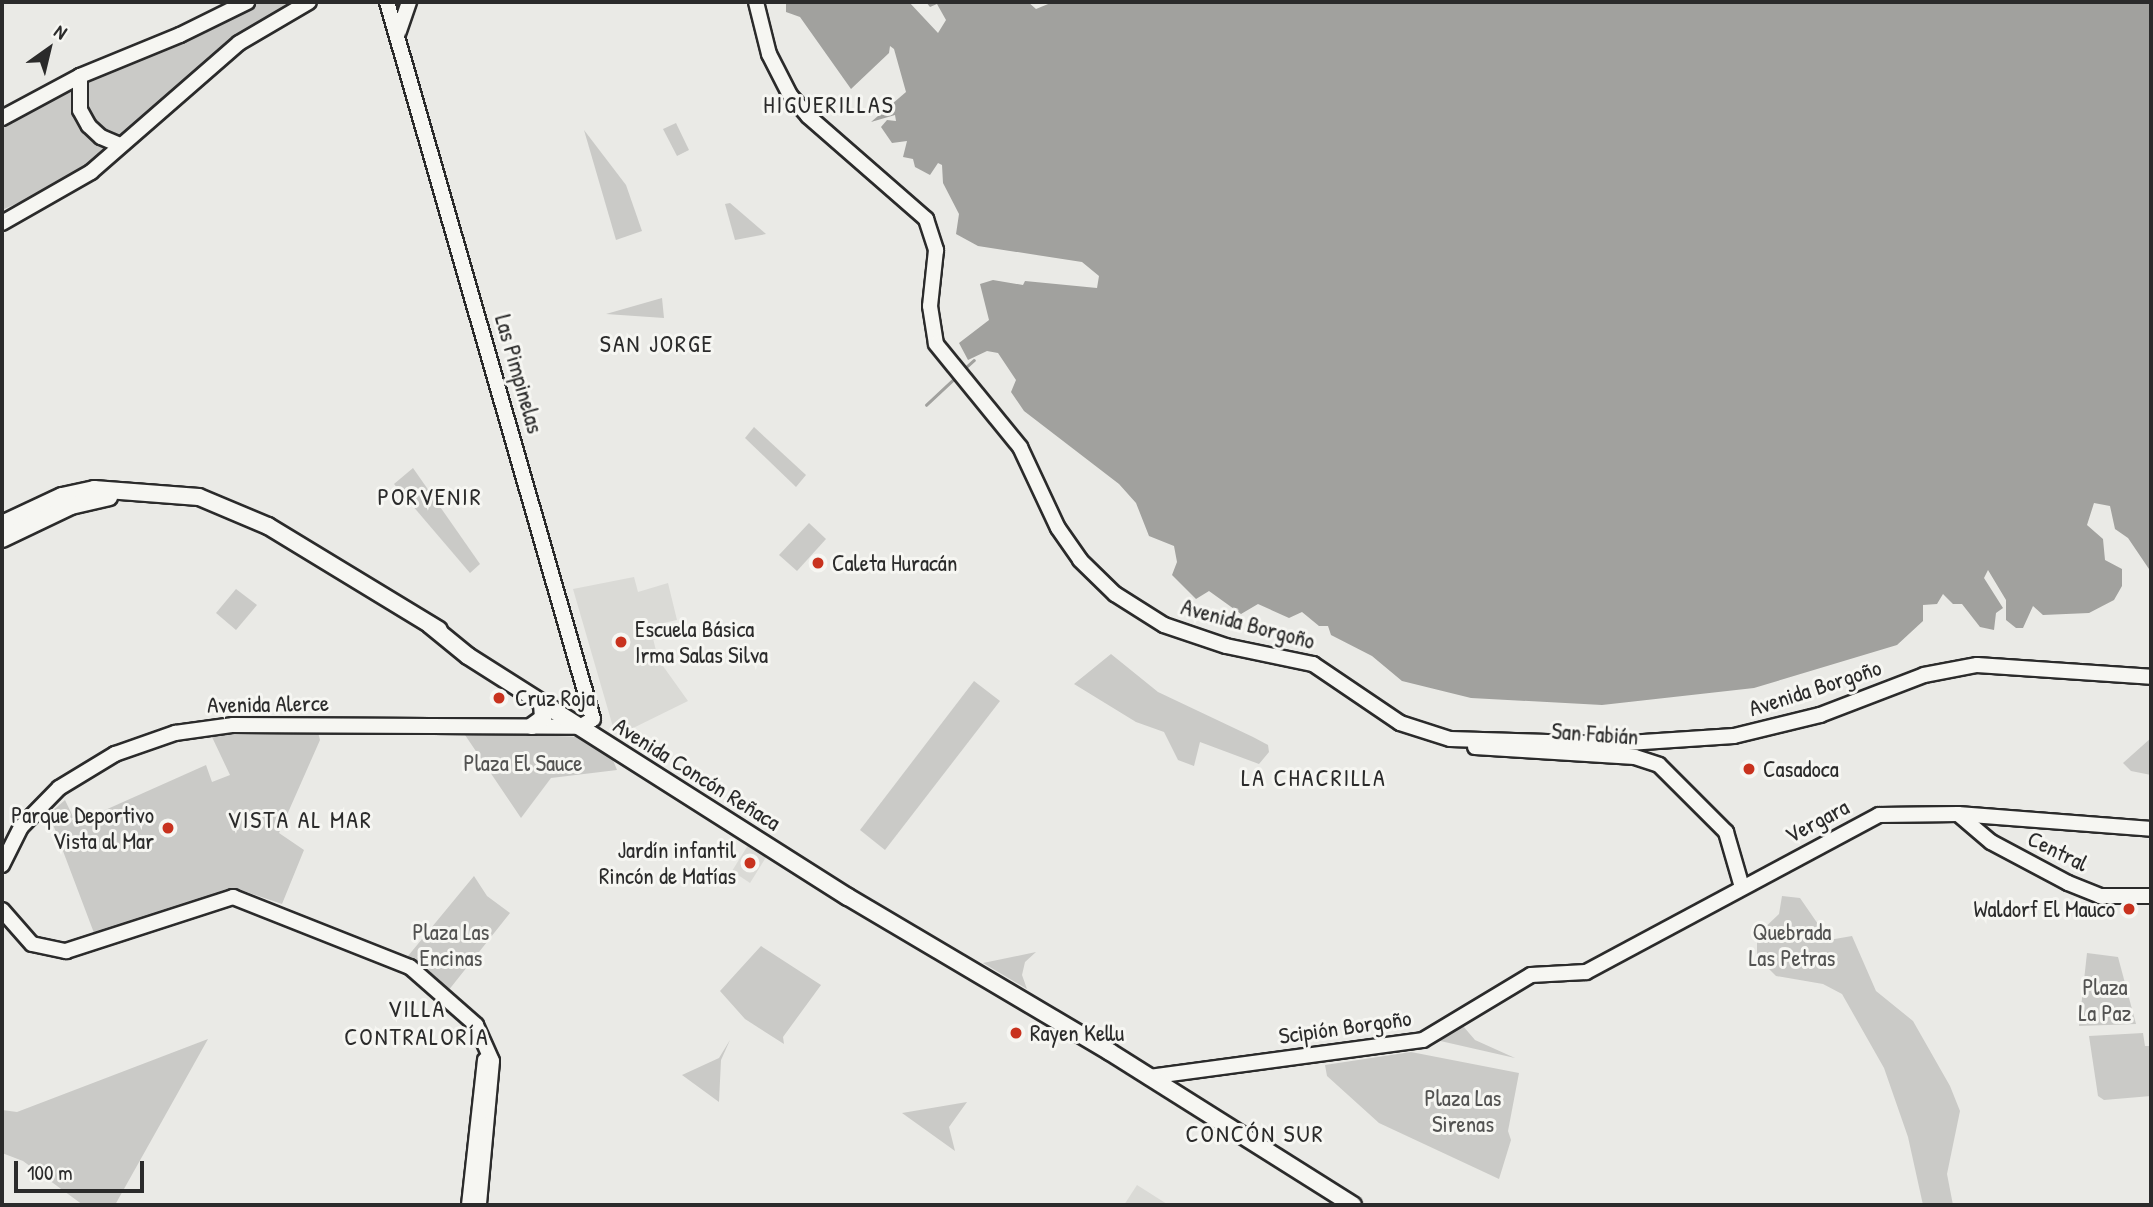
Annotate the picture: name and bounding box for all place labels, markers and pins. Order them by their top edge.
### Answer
place label: Caleta Huracán [832,549,957,577]
marker: Caleta Huracán [810,555,826,571]
place label: Escuela Básica Irma Salas Silva [635,615,768,669]
marker: Escuela Básica Irma Salas Silva [613,634,629,650]
place label: Cruz Roja [515,684,595,712]
marker: Cruz Roja [489,688,509,708]
place label: Casadoca [1763,755,1839,783]
marker: Casadoca [1741,761,1757,777]
place label: Parque Deportivo Vista al Mar [11,801,154,855]
marker: Parque Deportivo Vista al Mar [160,820,176,836]
place label: Jardín infantil Rincón de Matías [599,836,736,890]
marker: Jardín infantil Rincón de Matías [742,855,758,871]
place label: Waldorf El Mauco [1973,895,2115,923]
marker: Waldorf El Mauco [2121,901,2137,917]
place label: Rayen Kellu [1030,1019,1124,1047]
marker: Rayen Kellu [1008,1025,1024,1041]

